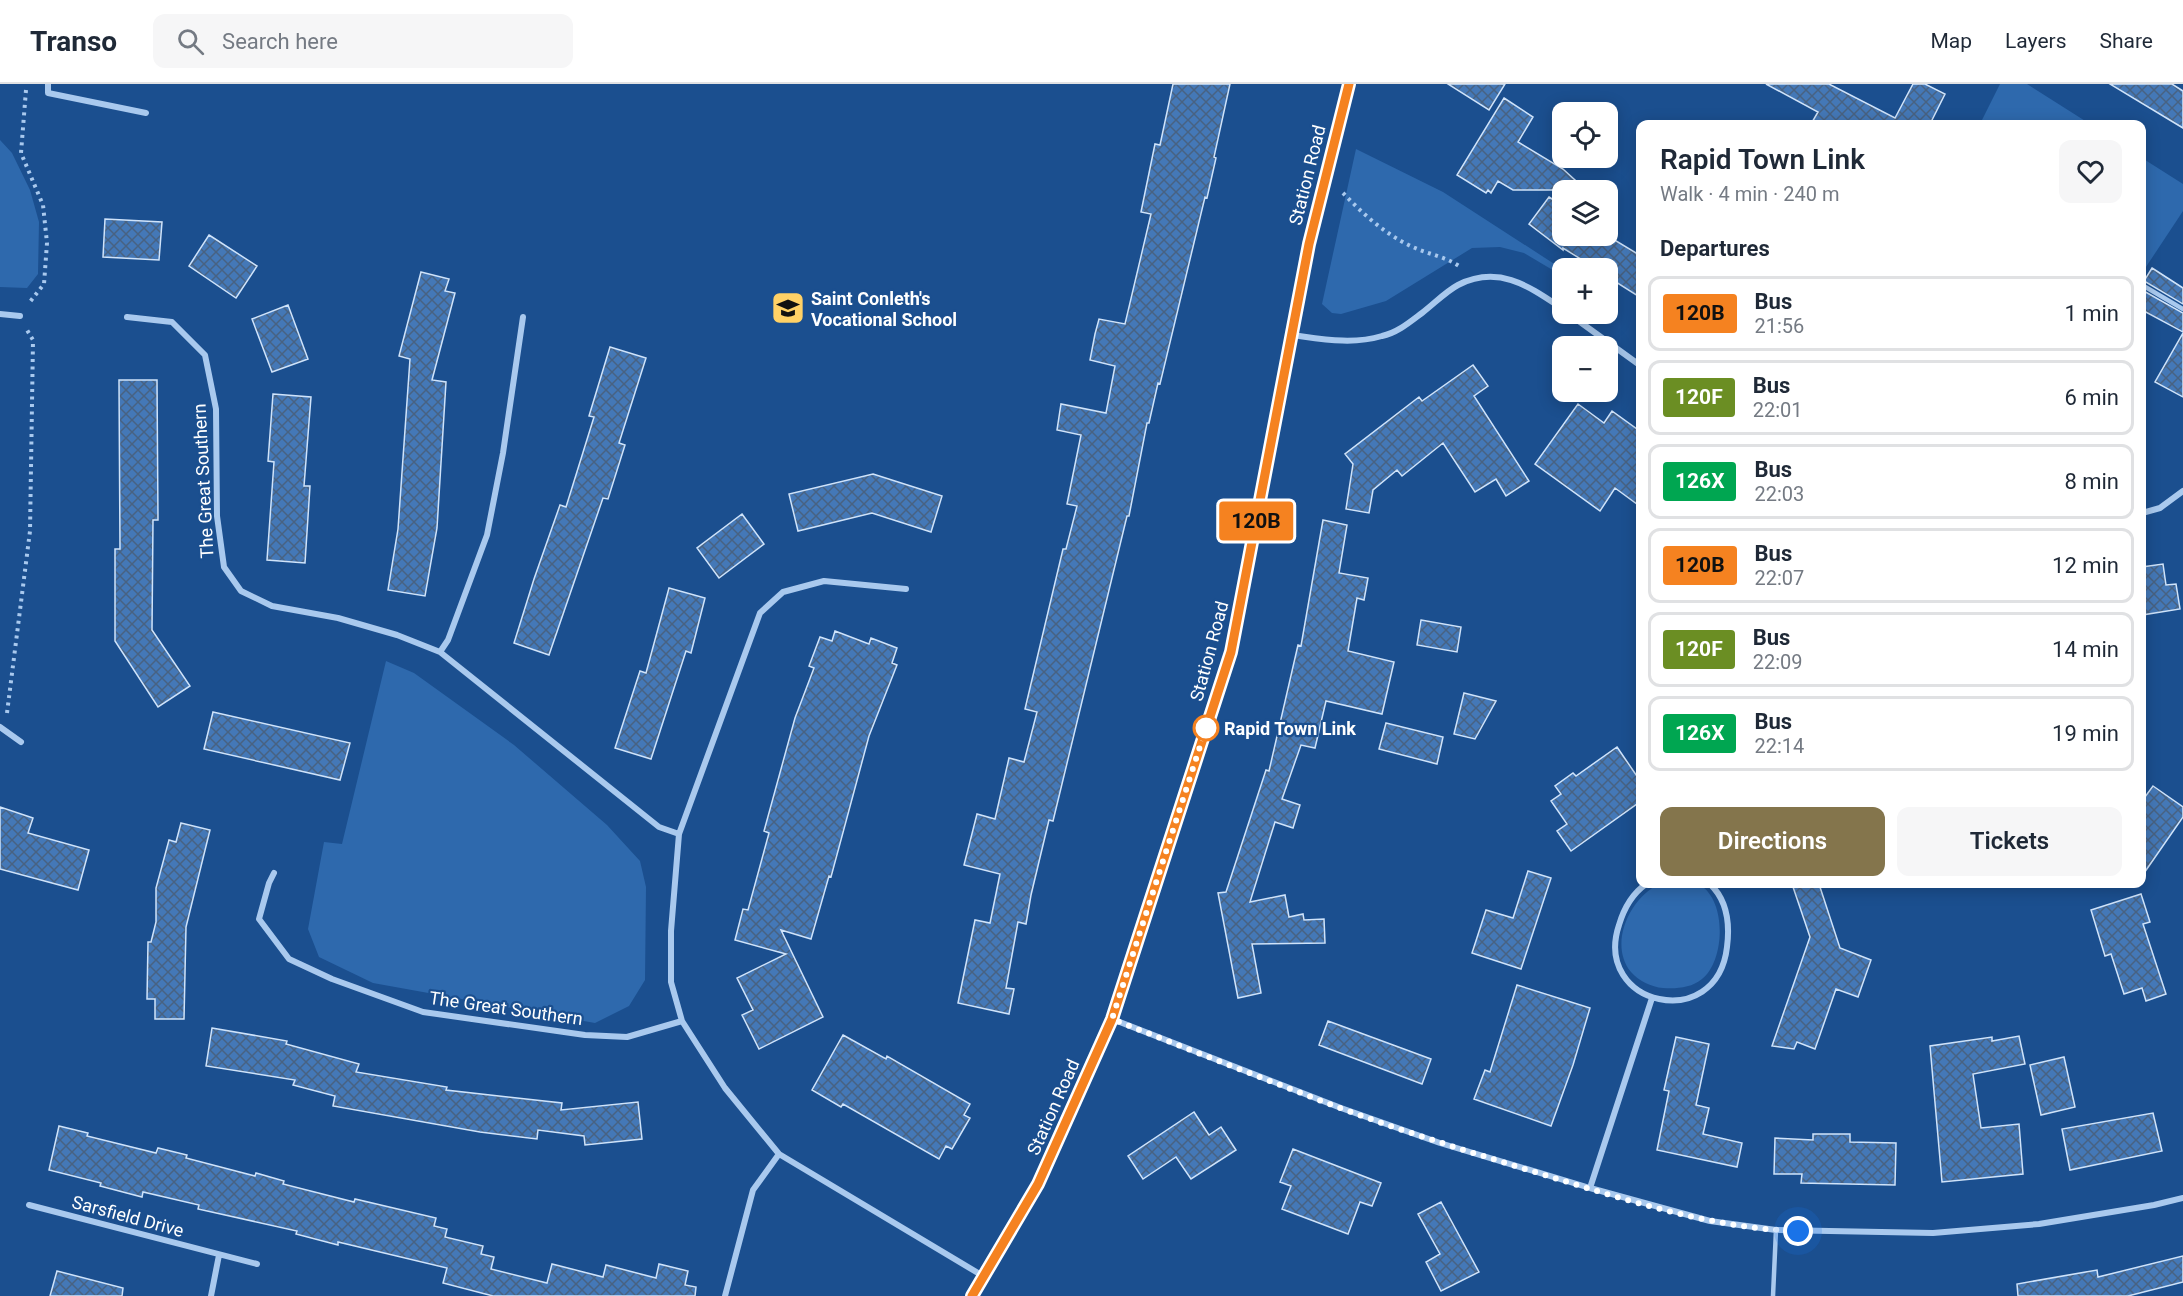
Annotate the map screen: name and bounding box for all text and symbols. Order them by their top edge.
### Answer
search box [153,14,573,68]
text: Transo [30,25,117,58]
icon: search [174,25,207,58]
text: Search here [222,29,338,54]
text: Map [1930,29,1972,53]
text: Layers [2005,29,2066,53]
text: Share [2099,29,2153,53]
map controls [1552,102,1618,402]
button: locate [1552,102,1618,168]
street label: Station Road [1284,123,1330,227]
button: heart [2059,140,2122,203]
text: Rapid Town Link [1660,143,1865,176]
button: layers [1552,180,1618,246]
text: Walk · 4 min · 240 m [1660,182,1839,206]
text: Departures [1660,236,1770,261]
button: + [1552,258,1618,324]
place label: Saint Conleth's Vocational School [811,288,957,330]
text: Bus [1755,289,1792,314]
school or university icon: Saint Conleth's Vocational School [770,290,806,326]
text: 120B [1675,301,1725,325]
text: 1 min [2064,301,2119,326]
text: 21:56 [1755,314,1804,338]
button: − [1552,336,1618,402]
text: Bus [1753,373,1790,398]
text: 120F [1675,385,1723,409]
text: 6 min [2064,385,2119,410]
text: 22:01 [1753,398,1802,422]
street label: The Great Southern [188,403,218,559]
text: Bus [1754,457,1792,482]
text: 126X [1675,469,1724,493]
text: 8 min [2064,469,2119,494]
text: 22:03 [1754,482,1804,506]
line badge: 120B [1214,502,1298,540]
text: 120B [1231,509,1281,533]
text: Bus [1755,541,1792,566]
text: 120B [1675,553,1725,577]
text: 12 min [2052,553,2119,578]
text: 22:07 [1755,566,1804,590]
street label: Station Road [1186,599,1232,703]
text: Bus [1753,625,1790,650]
text: 120F [1675,637,1723,661]
text: 14 min [2052,637,2119,662]
text: 22:09 [1753,650,1802,674]
text: Bus [1754,709,1792,734]
marker: Rapid Town Link [1193,715,1219,741]
place label: Rapid Town Link [1224,718,1356,739]
text: 126X [1675,721,1724,745]
text: 19 min [2052,721,2119,746]
text: 22:14 [1754,734,1804,758]
button: Directions [1660,807,1885,876]
button: Tickets [1897,807,2122,876]
street label: The Great Southern [428,987,584,1029]
street label: Station Road [1023,1056,1083,1158]
street label: Sarsfield Drive [70,1191,186,1241]
your location [1783,1216,1813,1246]

